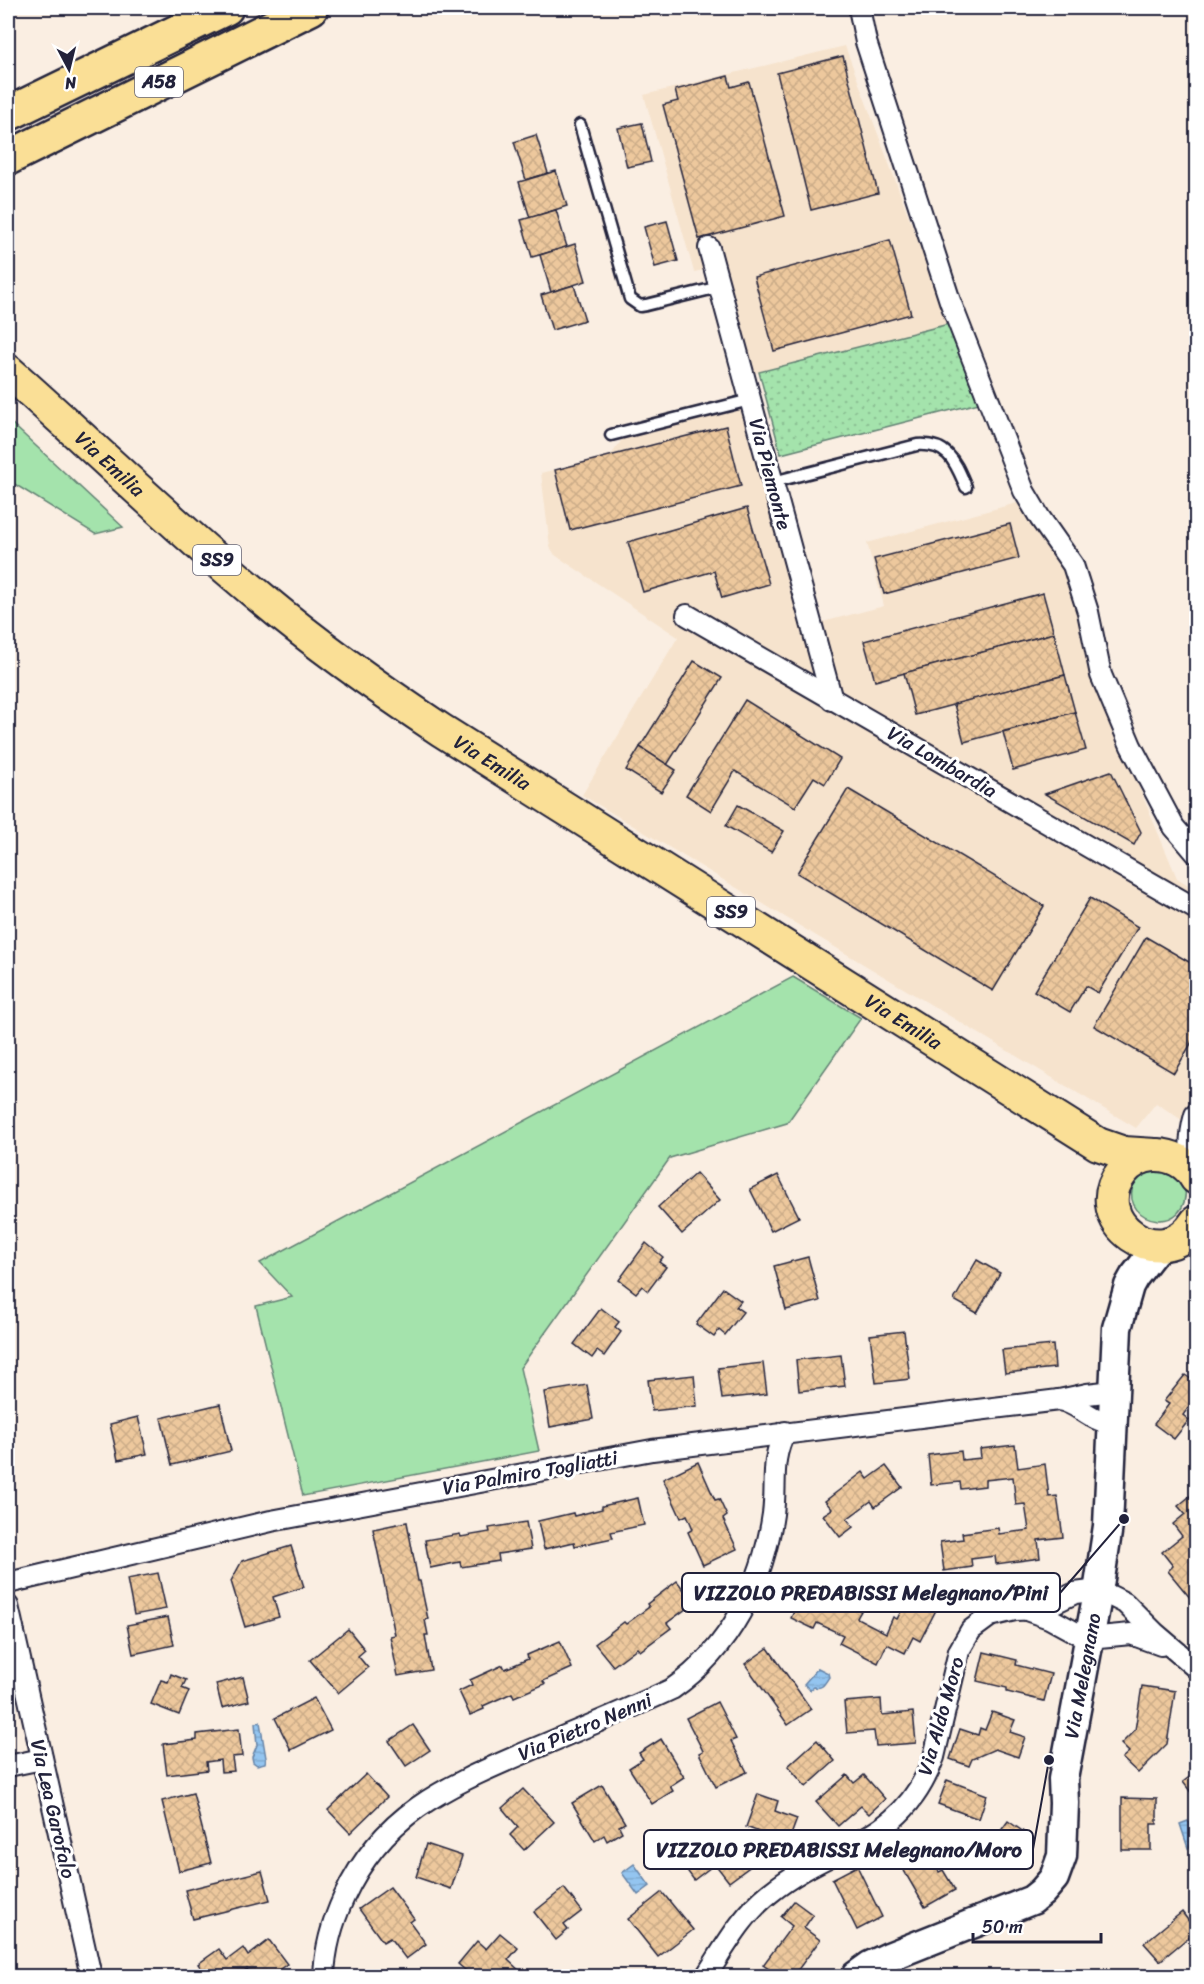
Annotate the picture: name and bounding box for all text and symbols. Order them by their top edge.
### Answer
north arrow [39,39,99,99]
road number: A58 [135,67,183,97]
text: N [63,68,79,99]
street label: Via Piemonte [738,414,802,534]
street label: Via Emilia [67,422,154,506]
road number: SS9 [193,545,241,575]
street label: Via Lombardia [880,716,1004,808]
street label: Via Emilia [447,725,539,801]
road number: SS9 [707,897,755,927]
street label: Via Emilia [858,984,950,1060]
street label: Via Palmiro Togliatti [440,1440,621,1506]
callout: VIZZOLO PREDABISSI Melegnano/Pini [682,1573,1060,1612]
text: VIZZOLO PREDABISSI Melegnano/Pini [694,1574,1049,1612]
street label: Via Melegnano [1053,1610,1111,1741]
street label: Via Aldo Moro [907,1653,975,1779]
street label: Via Pietro Nenni [512,1682,659,1771]
street label: Via Lea Garofalo [20,1736,86,1882]
callout: VIZZOLO PREDABISSI Melegnano/Moro [644,1830,1033,1869]
text: VIZZOLO PREDABISSI Melegnano/Moro [656,1831,1022,1869]
scale bar [973,1906,1100,1944]
text: 50 m [982,1911,1023,1943]

